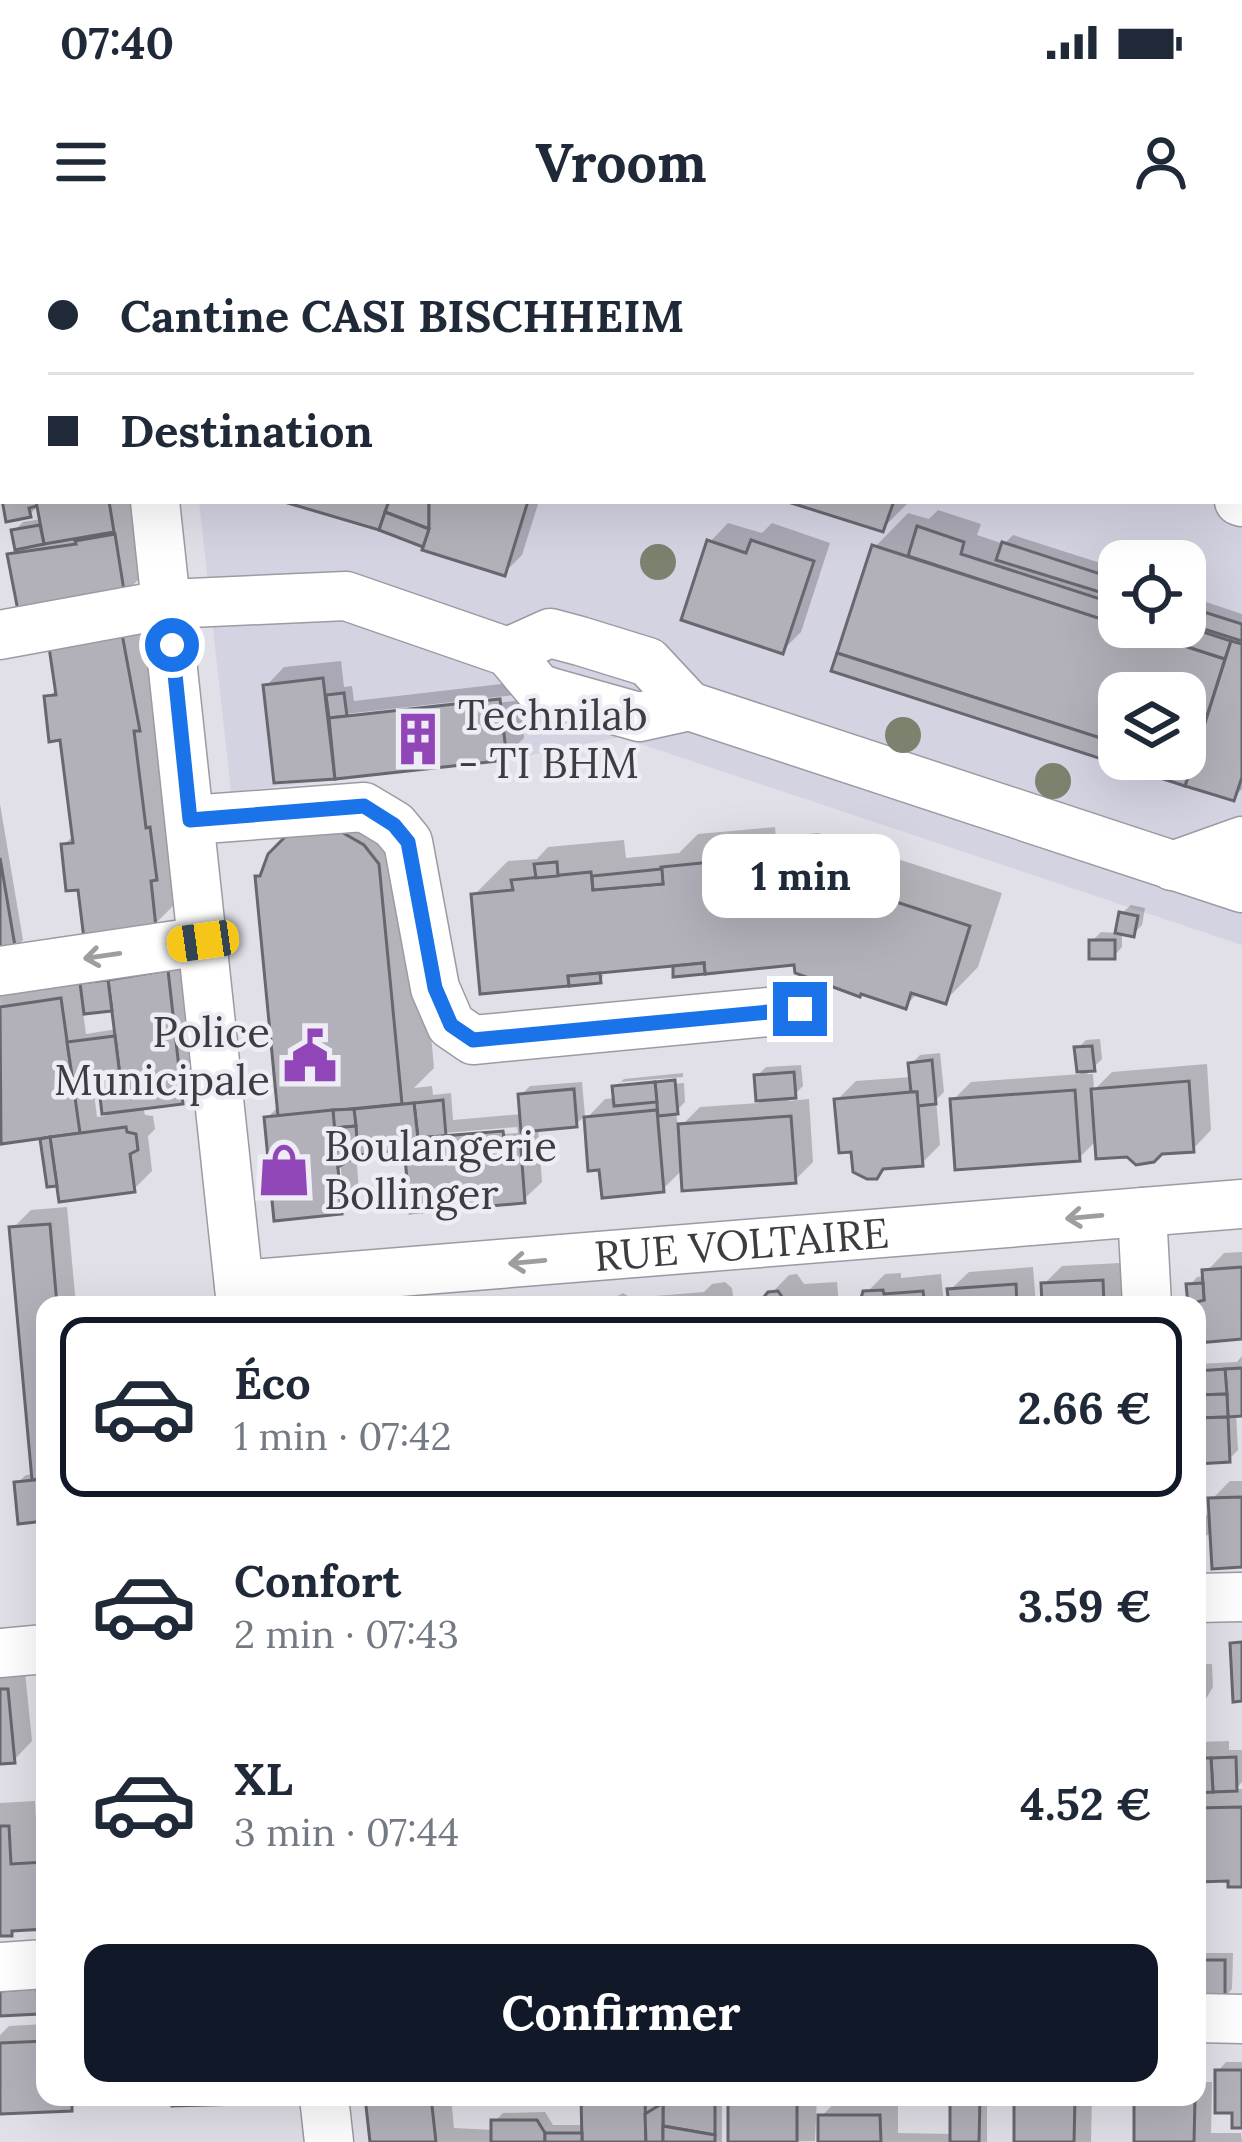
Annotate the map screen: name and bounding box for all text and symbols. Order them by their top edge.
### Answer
text: 07:40 [60,14,174,71]
text: Vroom [535,128,707,197]
icon: menu [48,129,114,195]
icon: person [1128,129,1194,195]
text: Cantine CASI BISCHHEIM [120,287,684,344]
text: Destination [120,402,373,459]
map controls [1098,540,1206,780]
button: locate [1098,540,1206,648]
route start [145,618,199,672]
button: layers [1098,672,1206,780]
place label: Technilab - TI BHM [458,688,648,790]
building icon: Technilab - TI BHM [389,710,447,768]
callout: 1 min [701,835,899,919]
text: 1 min [751,851,851,901]
car [165,918,241,964]
one-way arrow [83,945,122,968]
route end [773,982,827,1036]
place label: Police Municipale [54,1005,270,1107]
public building icon: Police Municipale [281,1027,339,1085]
place label: Boulangerie Bollinger [324,1119,557,1221]
shop icon: Boulangerie Bollinger [255,1141,313,1199]
one-way arrow [1065,1205,1104,1228]
street label: RUE VOLTAIRE [592,1206,891,1283]
one-way arrow [508,1250,547,1273]
icon: car [90,1353,198,1461]
text: Éco [234,1354,311,1411]
text: 2.66 € [1018,1379,1152,1436]
text: 1 min · 07:42 [234,1411,451,1461]
icon: car [90,1551,198,1659]
text: Confort [234,1552,401,1609]
text: 3.59 € [1018,1577,1152,1634]
text: 2 min · 07:43 [234,1609,459,1659]
icon: car [90,1749,198,1857]
text: XL [234,1750,293,1807]
text: 4.52 € [1020,1775,1152,1832]
text: 3 min · 07:44 [234,1807,459,1857]
button: Confirmer [84,1944,1158,2082]

